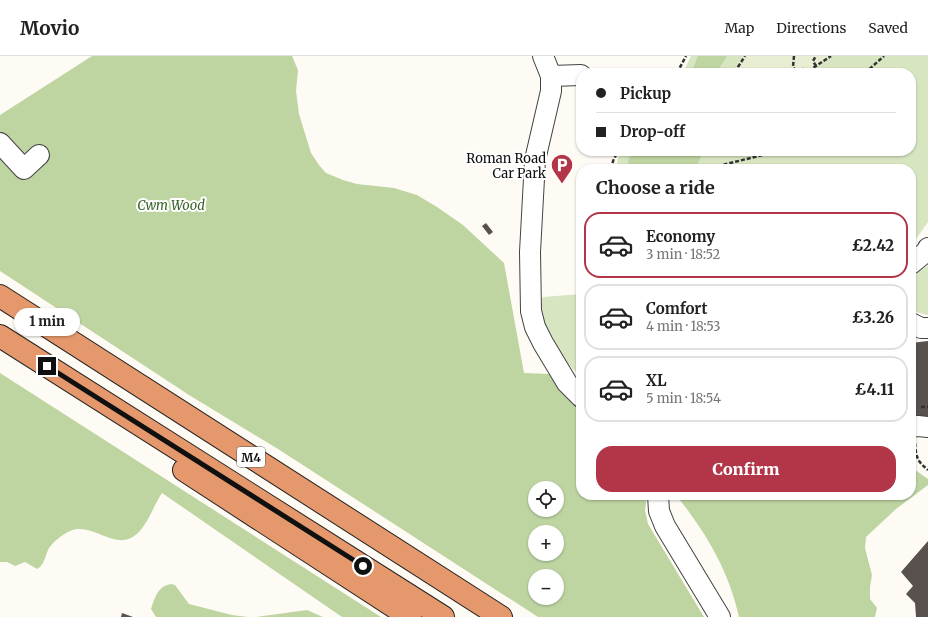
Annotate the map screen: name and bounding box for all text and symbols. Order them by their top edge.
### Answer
text: Movio [20,16,79,40]
text: Map [724,19,754,37]
text: Directions [776,19,846,37]
text: Saved [868,19,908,37]
text: Pickup [620,84,671,103]
text: Drop-off [620,122,685,141]
place label: Roman Road Car Park [466,150,547,182]
parking icon: Roman Road Car Park [549,152,575,185]
text: Choose a ride [596,176,715,199]
park label: Cwm Wood [137,197,205,214]
icon: car [598,227,634,263]
text: Economy [646,227,715,246]
text: £2.42 [852,236,894,255]
text: 3 min · 18:52 [646,246,720,263]
icon: car [598,299,634,335]
text: Comfort [646,299,707,318]
callout: 1 min [14,308,80,336]
text: £3.26 [852,308,894,327]
text: 1 min [29,313,65,330]
text: 4 min · 18:53 [646,318,721,335]
route end [38,357,56,375]
icon: car [598,371,634,407]
text: XL [646,371,667,390]
text: £4.11 [855,380,894,399]
text: 5 min · 18:54 [646,390,721,407]
button: Confirm [596,446,896,492]
road number: M4 [237,447,265,467]
map controls [528,481,564,605]
button: locate [528,481,564,517]
button: + [528,525,564,561]
route start [354,557,372,575]
button: − [528,569,564,605]

